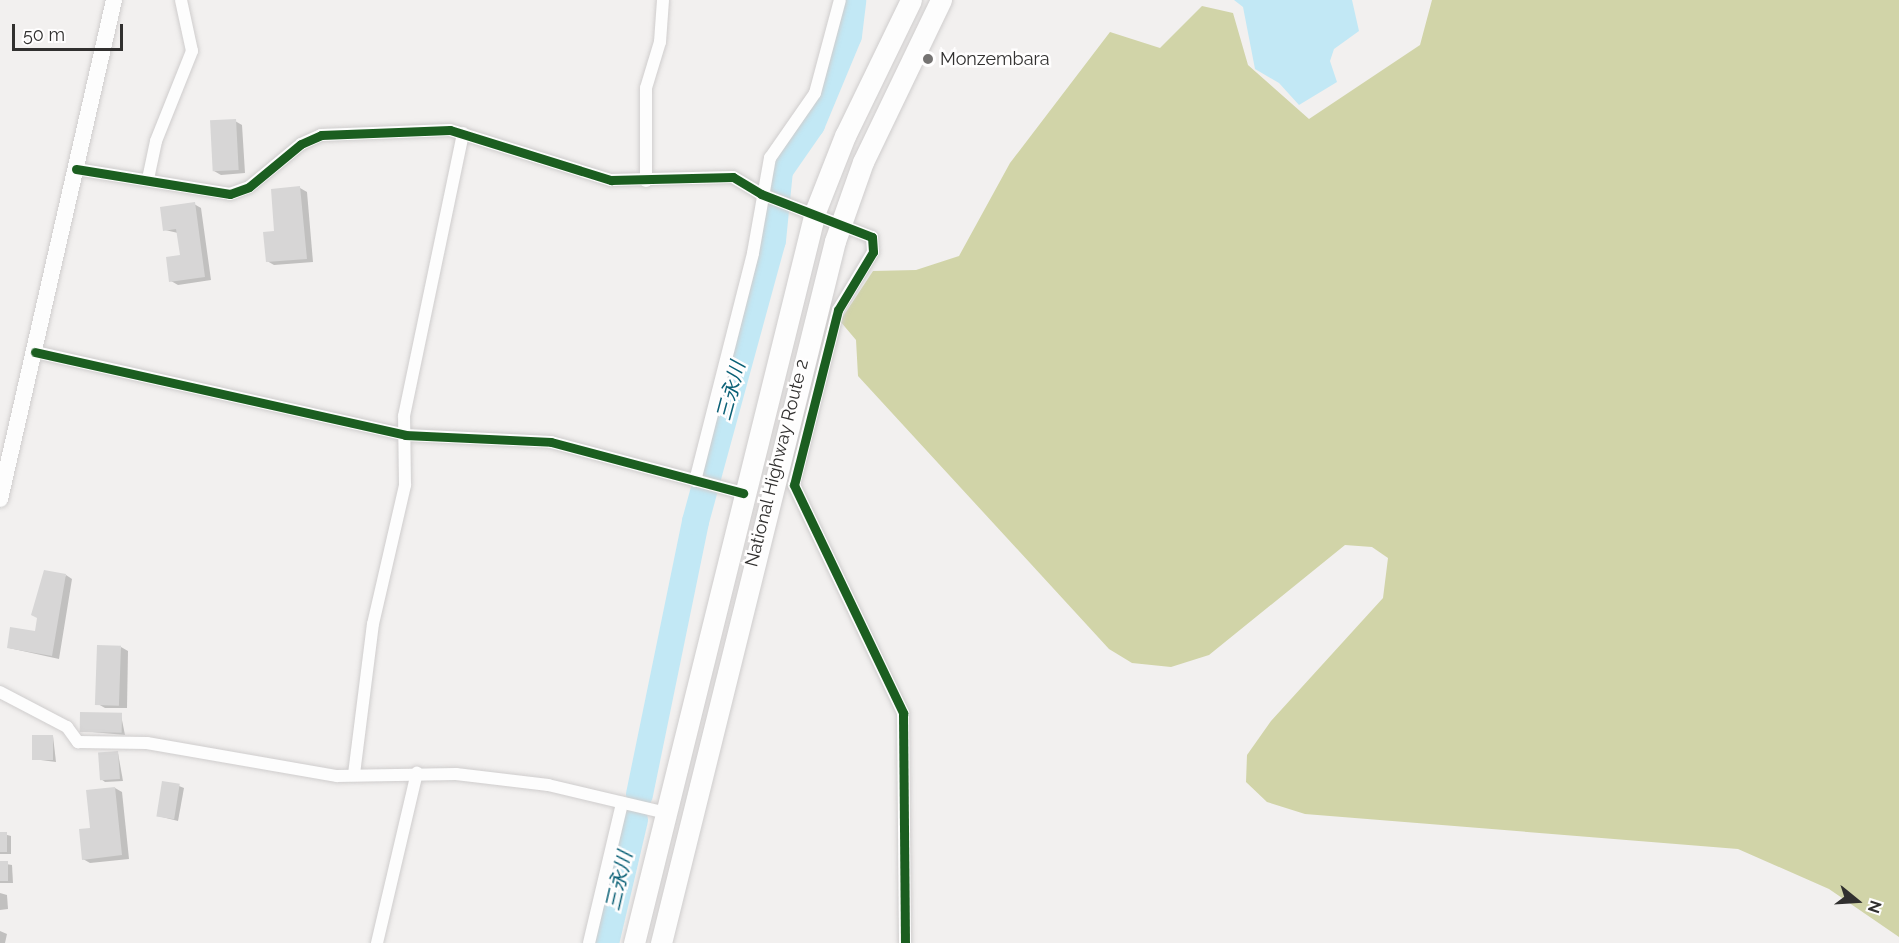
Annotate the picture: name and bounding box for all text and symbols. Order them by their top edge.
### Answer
scale bar [15,12,126,50]
text: 50 m [23,24,65,45]
place label: Monzembara [940,48,1050,70]
marker: Monzembara [921,52,935,66]
street label: National Highway Route 2 [741,356,813,570]
water label: 三永川 [712,359,750,423]
water label: 三永川 [601,849,637,913]
north arrow [1827,871,1887,931]
text: N [1864,898,1886,915]

